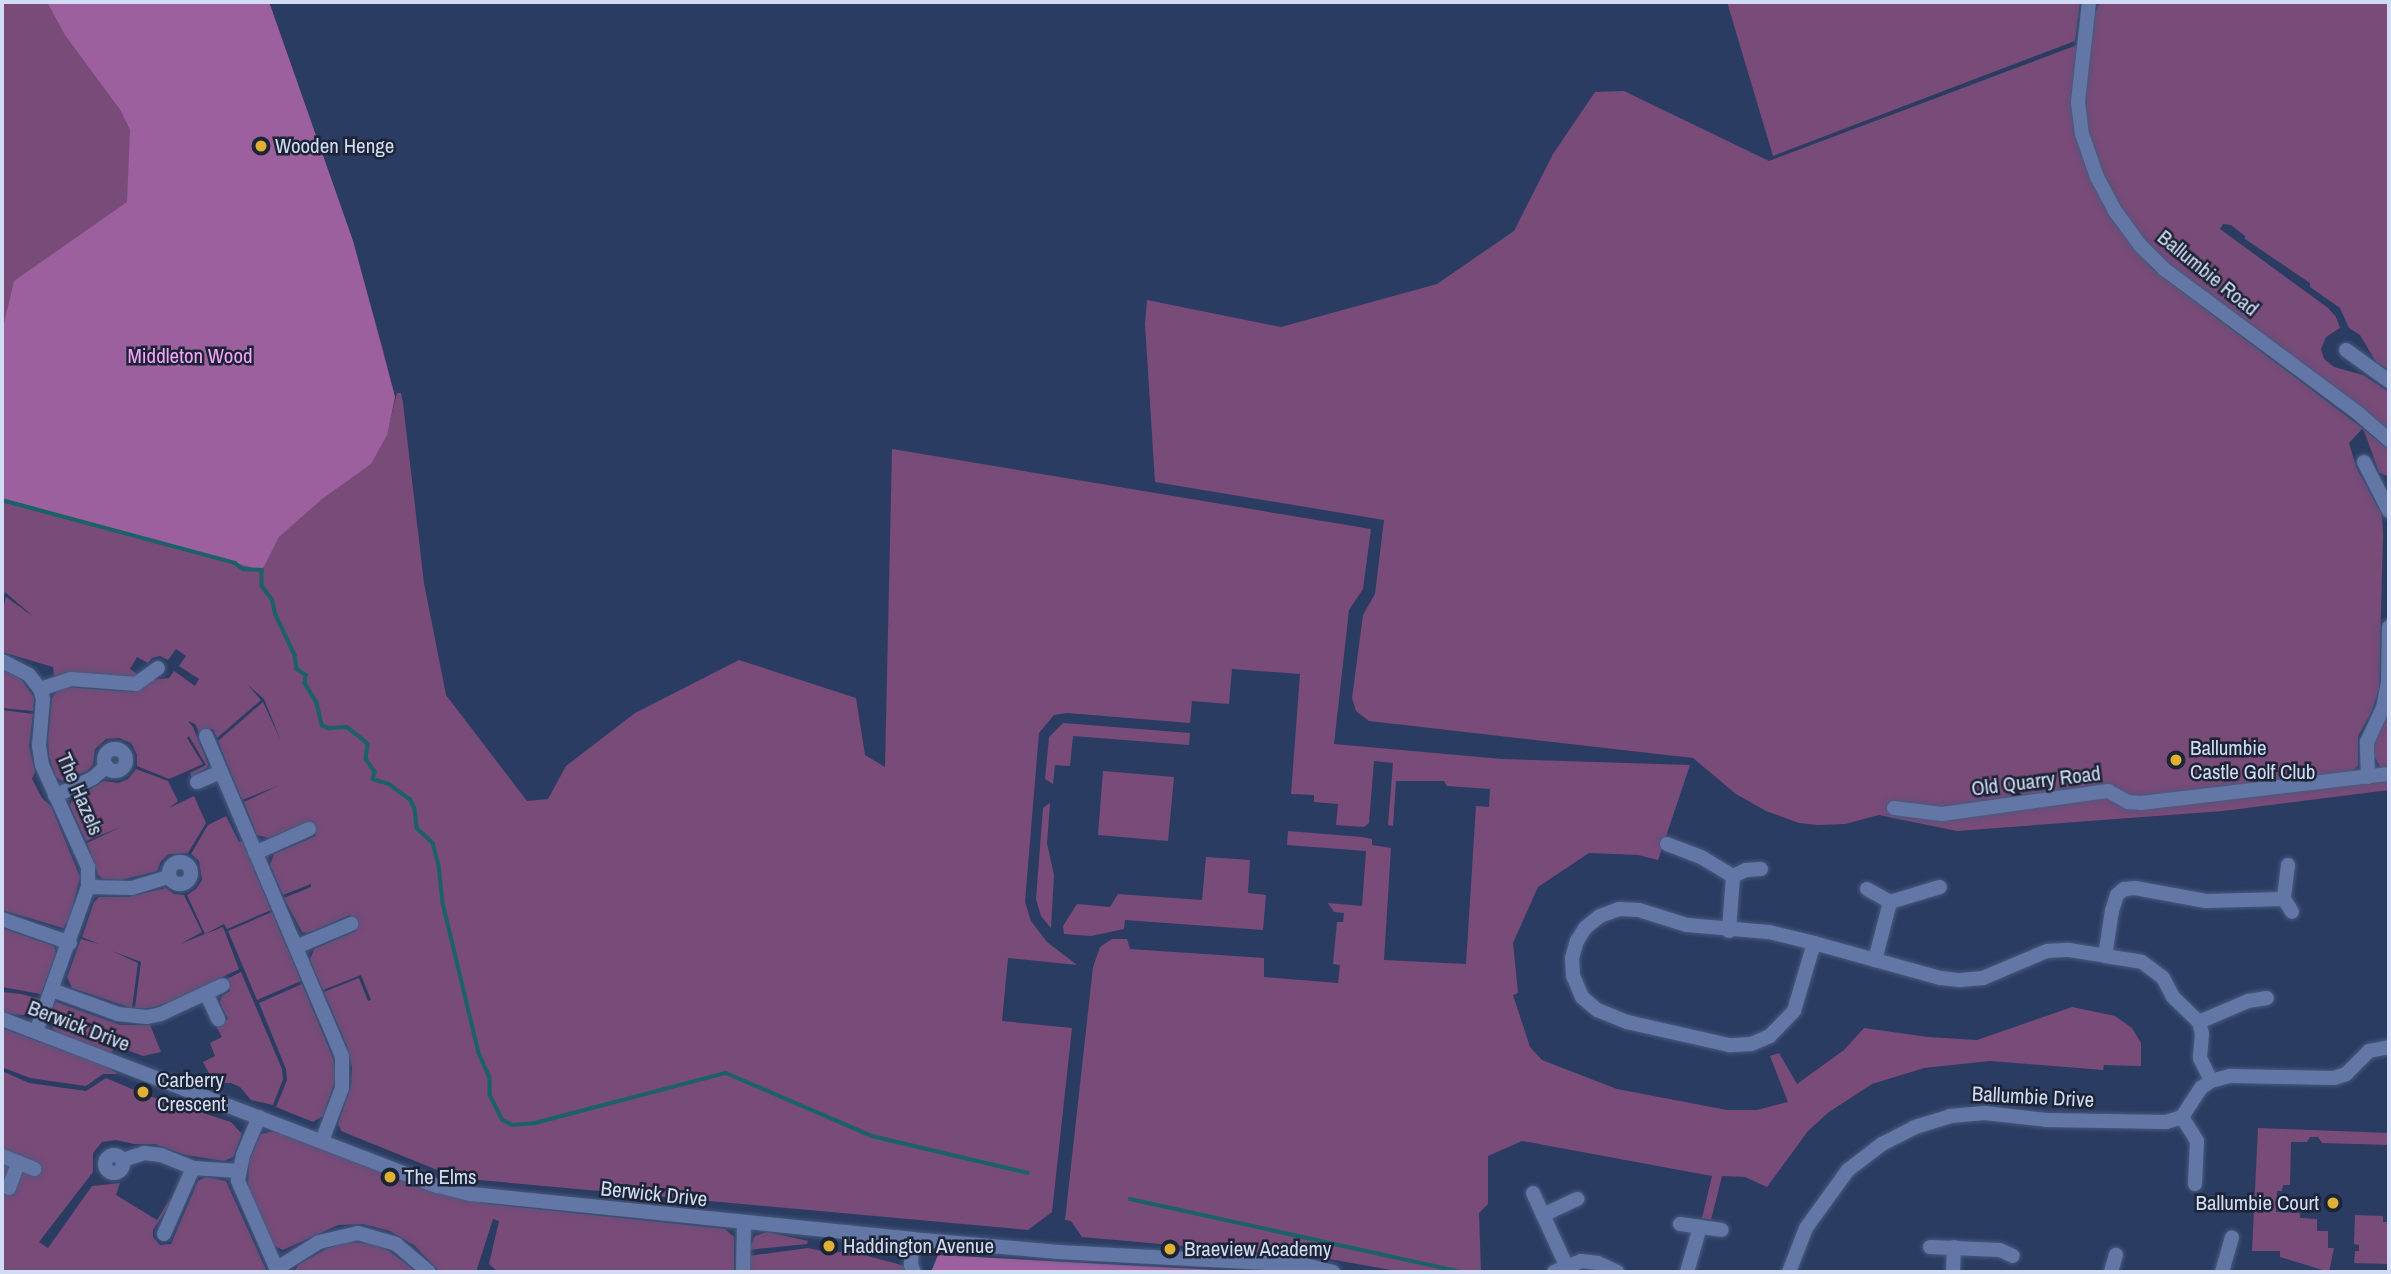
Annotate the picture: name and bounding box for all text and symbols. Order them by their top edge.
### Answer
place label: Wooden Henge [275,133,394,159]
marker: Wooden Henge [253,138,269,154]
street label: Ballumbie Road [2152,225,2264,321]
park label: Middleton Wood [127,343,253,369]
place label: Ballumbie Castle Golf Club [2190,735,2315,785]
street label: The Hazels [51,749,109,839]
marker: Ballumbie Castle Golf Club [2168,752,2184,768]
street label: Old Quarry Road [1970,761,2102,801]
street label: Berwick Drive [24,995,134,1057]
place label: Carberry Crescent [157,1067,226,1117]
street label: Ballumbie Drive [1971,1081,2095,1113]
marker: Carberry Crescent [135,1084,151,1100]
place label: The Elms [404,1164,477,1190]
marker: The Elms [382,1169,398,1185]
street label: Berwick Drive [599,1176,709,1212]
place label: Ballumbie Court [2196,1190,2319,1216]
marker: Ballumbie Court [2325,1195,2341,1211]
place label: Haddington Avenue [843,1233,995,1259]
place label: Braeview Academy [1184,1236,1332,1262]
marker: Haddington Avenue [821,1238,837,1254]
marker: Braeview Academy [1162,1241,1178,1257]

